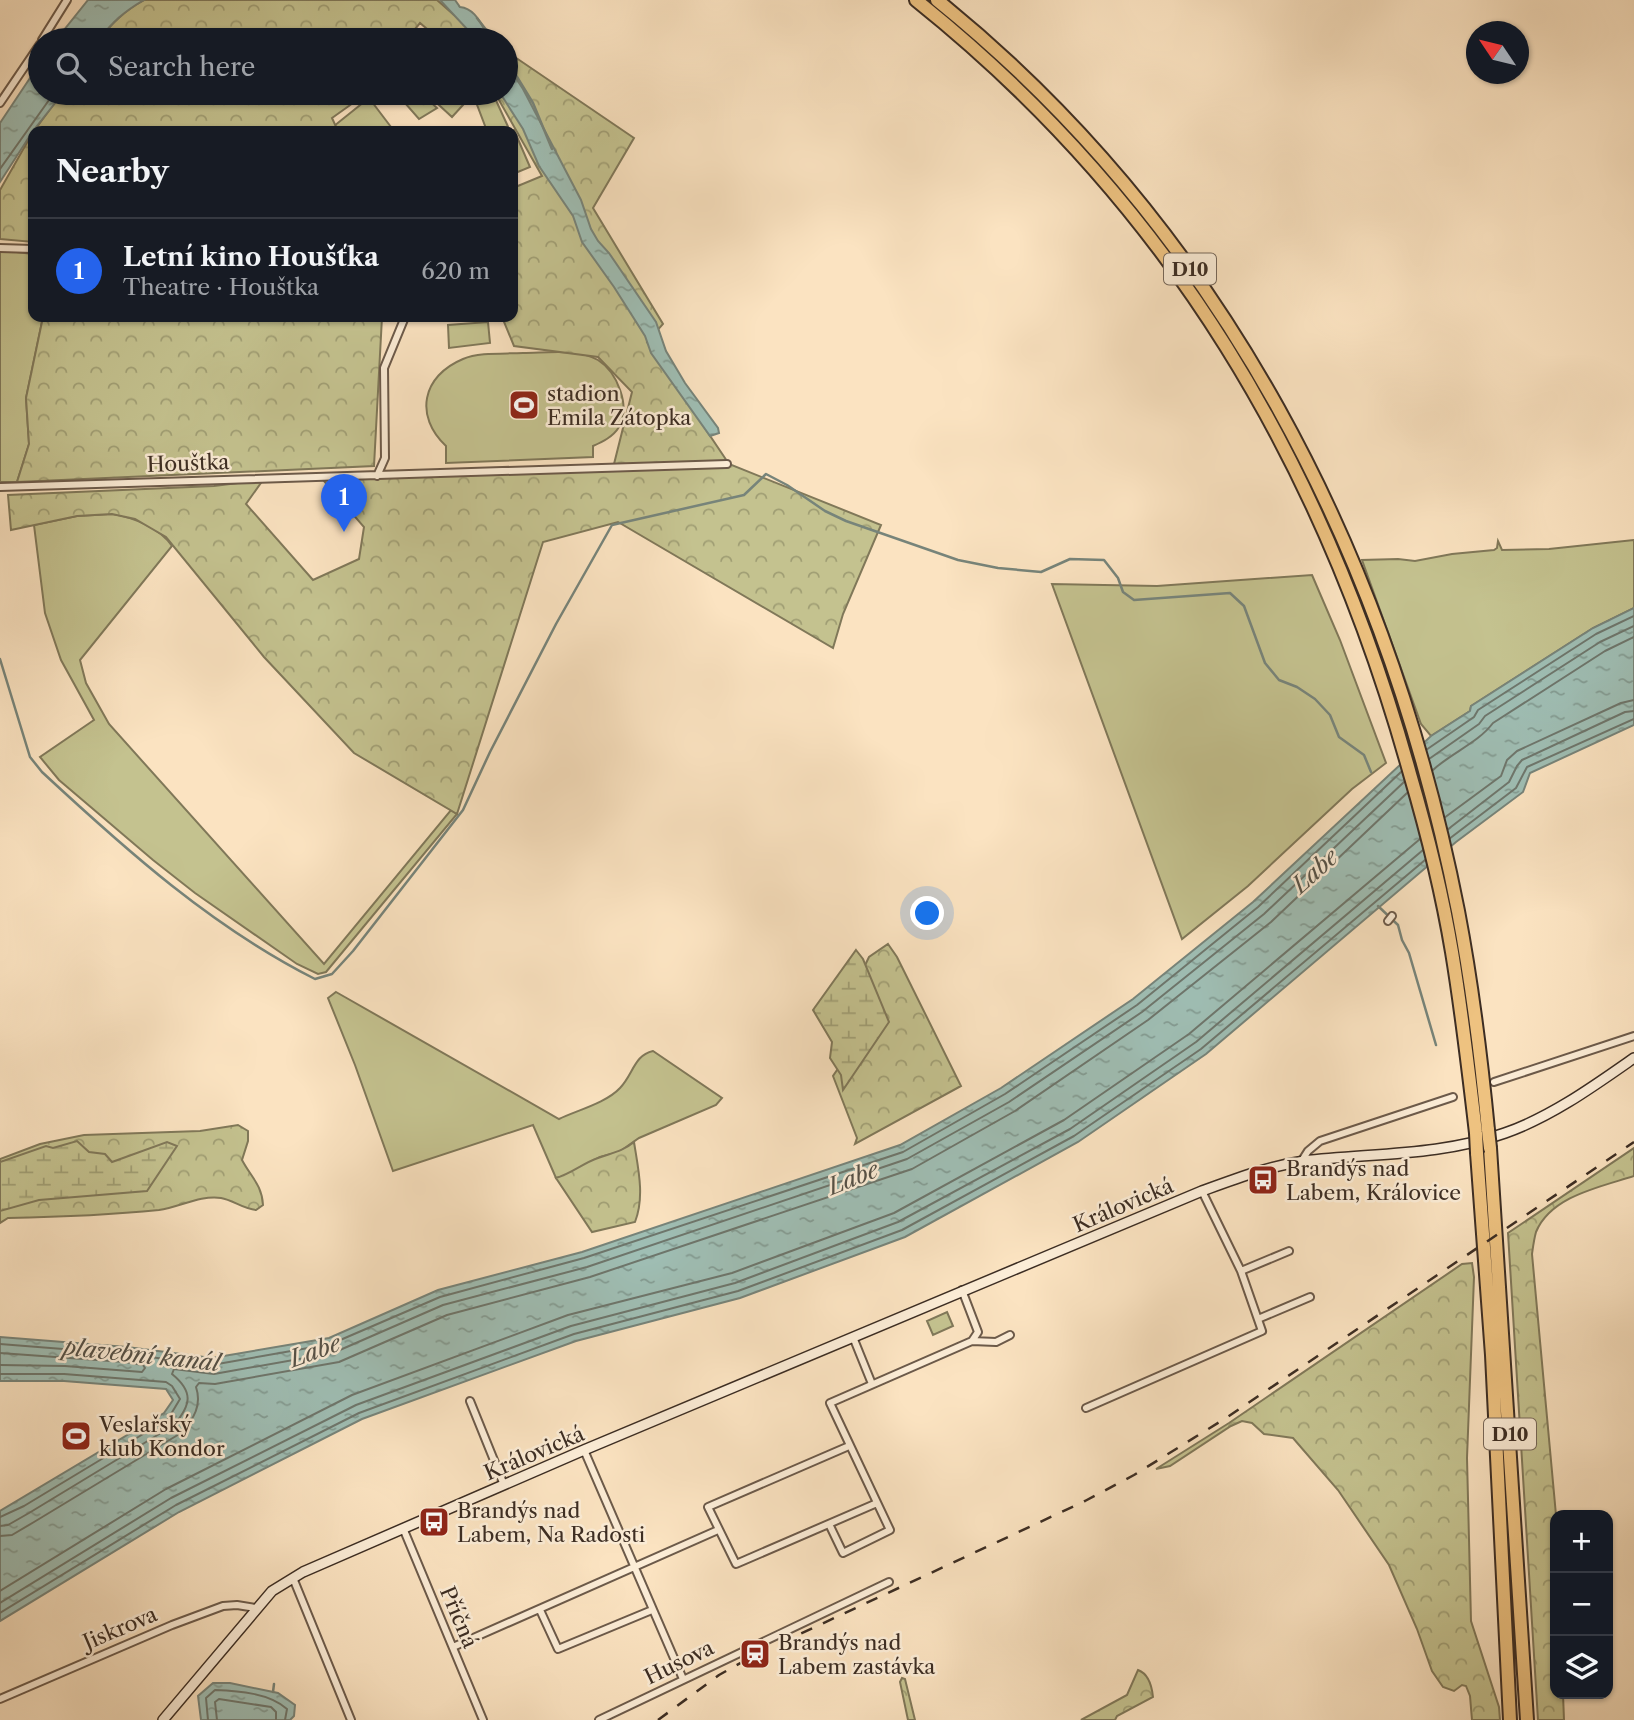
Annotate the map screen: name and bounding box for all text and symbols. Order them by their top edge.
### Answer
north arrow [1466,21,1529,84]
search box [28,28,518,105]
icon: search [52,48,90,86]
text: Search here [108,51,255,83]
text: Nearby [56,153,169,190]
text: Letní kino Houšťka [123,241,379,273]
road number: D10 [1164,254,1216,284]
text: 1 [74,257,84,285]
text: 620 m [421,257,490,285]
text: Theatre · Houštka [123,273,319,301]
place label: stadion Emila Zátopka [547,381,692,430]
sports icon: stadion Emila Zátopka [507,388,541,422]
street label: Houštka [146,449,231,477]
pin: 1 [321,474,367,532]
water label: Labe [1285,842,1345,900]
your location [910,896,944,930]
water label: Labe [822,1155,883,1202]
place label: Brandýs nad Labem, Královice [1286,1156,1461,1205]
bus stop icon: Brandýs nad Labem, Královice [1246,1163,1280,1197]
street label: Královická [1069,1172,1178,1237]
water label: Labe [284,1329,345,1374]
water label: plavební kanál [57,1332,224,1377]
place label: Veslařský klub Kondor [98,1412,225,1461]
road number: D10 [1484,1418,1536,1450]
sports icon: Veslařský klub Kondor [59,1419,93,1453]
street label: Královická [480,1420,589,1485]
place label: Brandýs nad Labem, Na Radosti [457,1498,645,1547]
bus stop icon: Brandýs nad Labem, Na Radosti [417,1505,451,1539]
map controls [1550,1510,1613,1699]
button: + [1550,1510,1613,1573]
button: − [1550,1573,1613,1636]
street label: Příčná [435,1582,483,1652]
street label: Jiskrova [77,1601,162,1656]
place label: Brandýs nad Labem zastávka [778,1630,936,1679]
street label: Husova [640,1634,718,1689]
button: layers [1550,1636,1613,1699]
station icon: Brandýs nad Labem zastávka [738,1637,772,1671]

